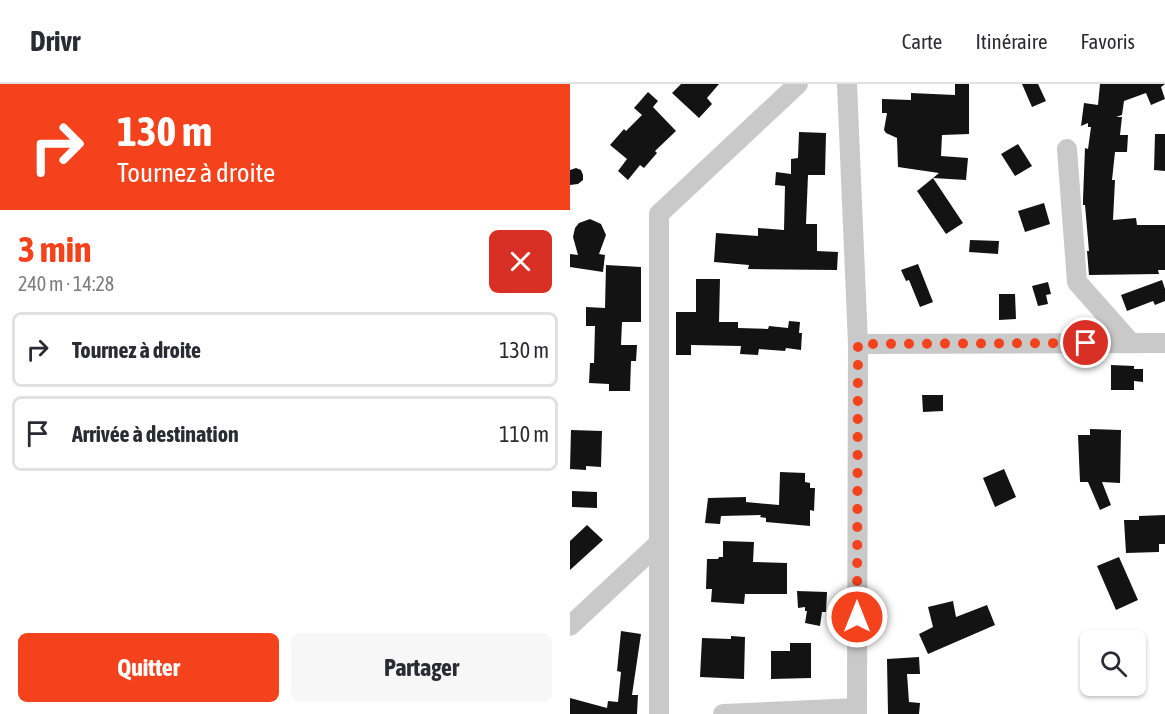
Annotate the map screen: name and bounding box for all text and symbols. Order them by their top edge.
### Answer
text: Drivr [30,25,80,57]
text: Carte [902,29,942,53]
text: Itinéraire [975,29,1047,53]
text: Favoris [1080,29,1135,53]
text: 130 m [117,107,212,155]
icon: right [18,108,96,186]
text: Tournez à droite [117,157,275,188]
text: 3 min [18,228,92,270]
button: close [489,230,552,293]
text: 240 m · 14:28 [18,272,114,295]
pin [1060,317,1111,368]
icon: arrive [1069,326,1102,359]
icon: right [21,333,54,366]
text: Tournez à droite [72,337,201,363]
text: 130 m [499,337,549,363]
icon: arrive [21,417,54,450]
text: Arrivée à destination [72,421,239,447]
text: 110 m [499,421,549,447]
position arrow [825,585,889,649]
map controls [1080,630,1146,696]
button: search [1080,630,1146,696]
button: Quitter [18,633,279,702]
button: Partager [291,633,552,702]

